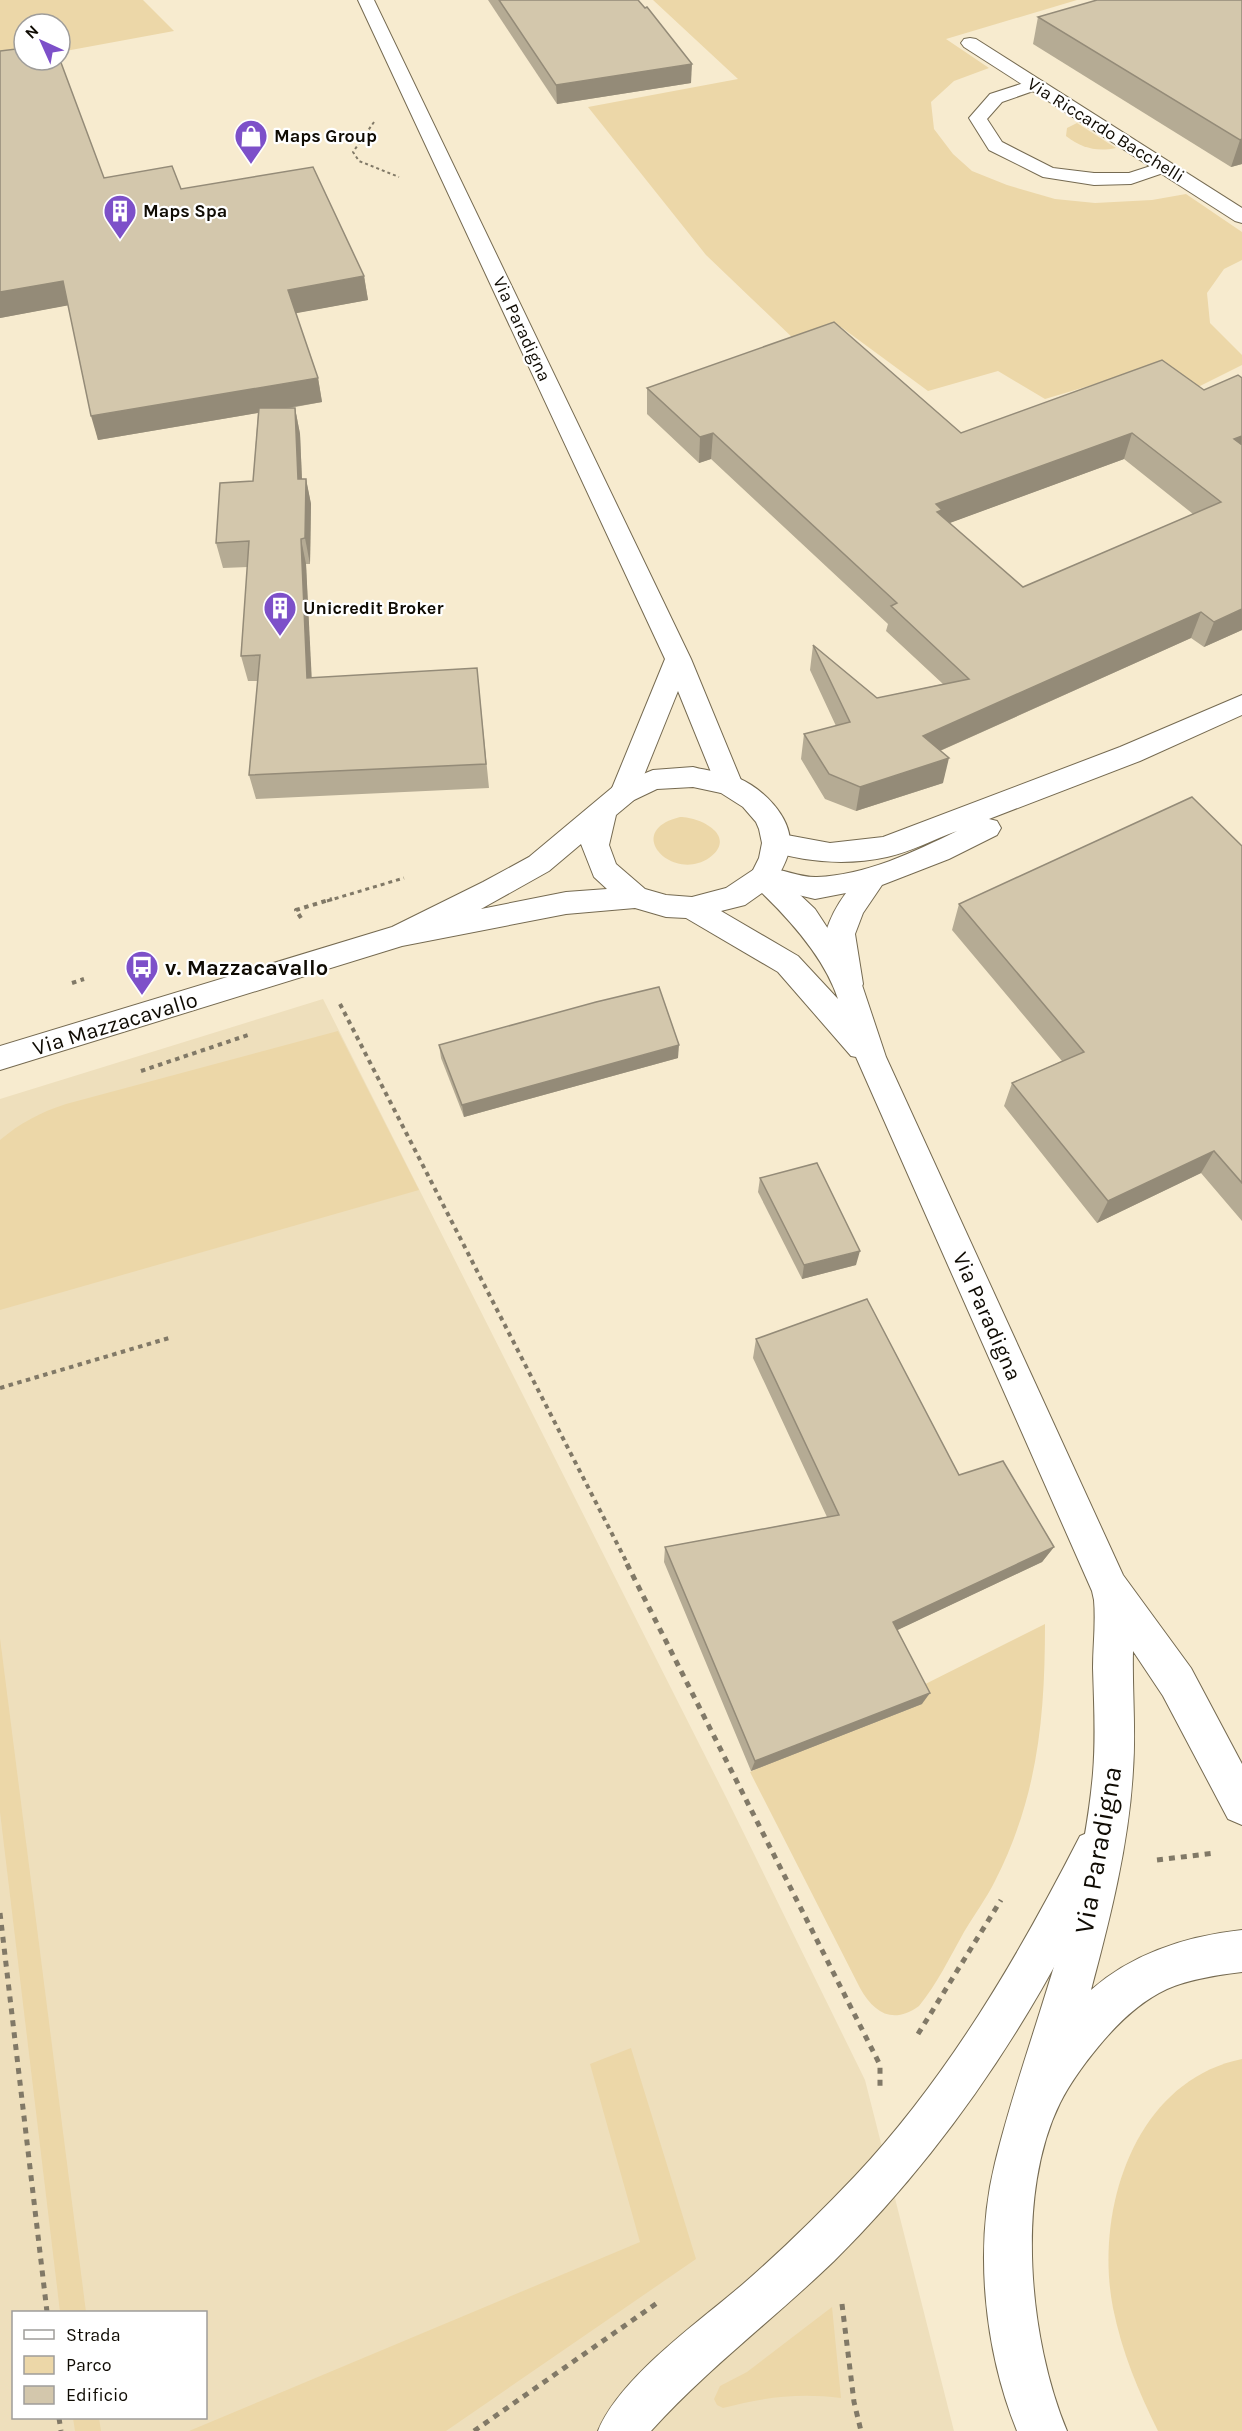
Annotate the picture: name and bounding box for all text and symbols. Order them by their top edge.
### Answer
north arrow [12,12,72,72]
text: N [21,21,43,43]
street label: Via Riccardo Bacchelli [1023,73,1189,187]
shop icon: Maps Group [233,118,269,165]
place label: Maps Group [274,125,377,147]
building icon: Maps Spa [102,193,138,240]
place label: Maps Spa [143,200,227,222]
street label: Via Paradigna [488,273,556,385]
building icon: Unicredit Broker [262,590,298,637]
place label: Unicredit Broker [303,597,443,619]
bus stop icon: v. Mazzacavallo [124,949,160,996]
place label: v. Mazzacavallo [165,955,328,981]
street label: Via Mazzacavallo [30,987,201,1061]
street label: Via Paradigna [947,1248,1027,1385]
street label: Via Paradigna [1068,1764,1128,1936]
legend [12,2311,207,2419]
text: Strada [66,2324,121,2346]
text: Parco [66,2354,112,2376]
text: Edificio [66,2384,128,2406]

